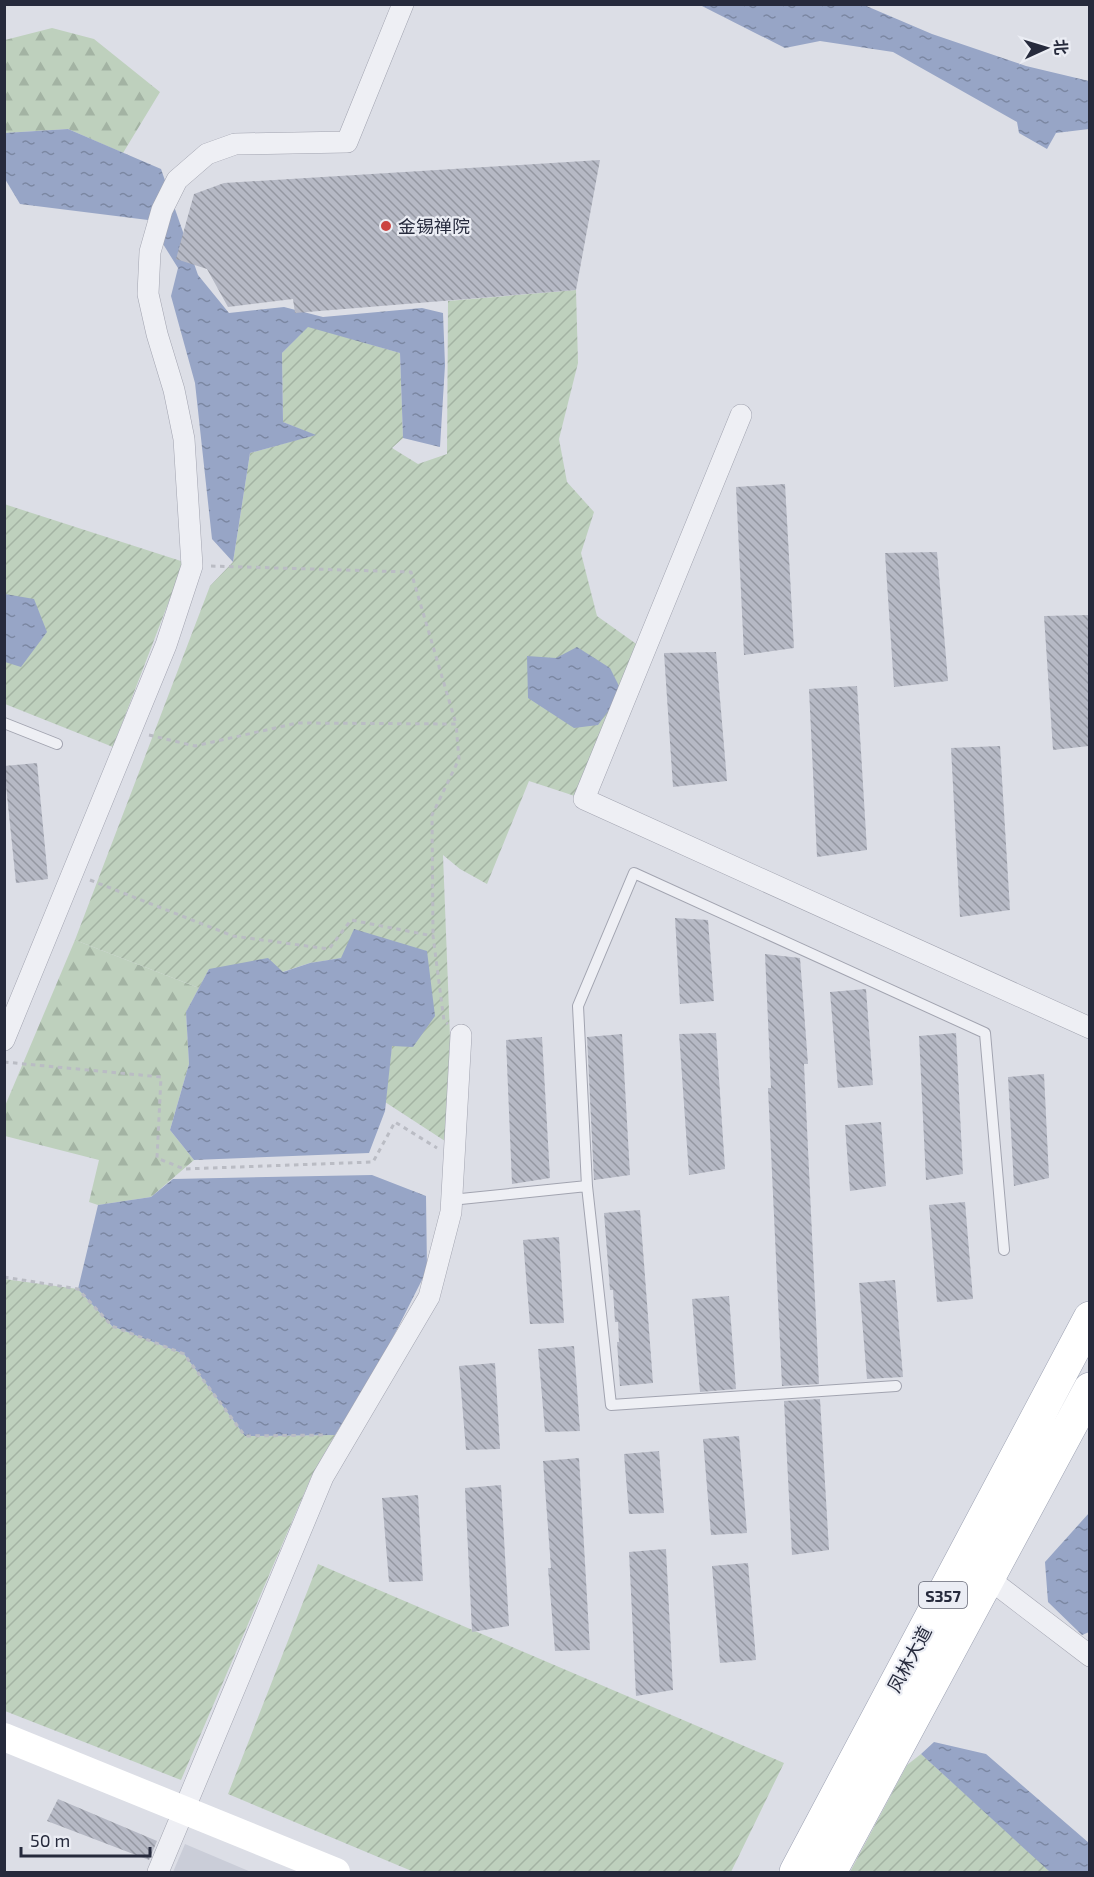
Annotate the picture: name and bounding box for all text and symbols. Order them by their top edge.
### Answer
north arrow [1016,18,1076,78]
text: 北 [1051,38,1071,56]
place label: 金锡禅院 [398,215,470,237]
marker: 金锡禅院 [379,219,393,233]
road number: S357 [919,1582,967,1608]
street label: 凤林大道 [882,1622,936,1696]
scale bar [21,1820,150,1858]
text: 50 m [30,1829,70,1851]

